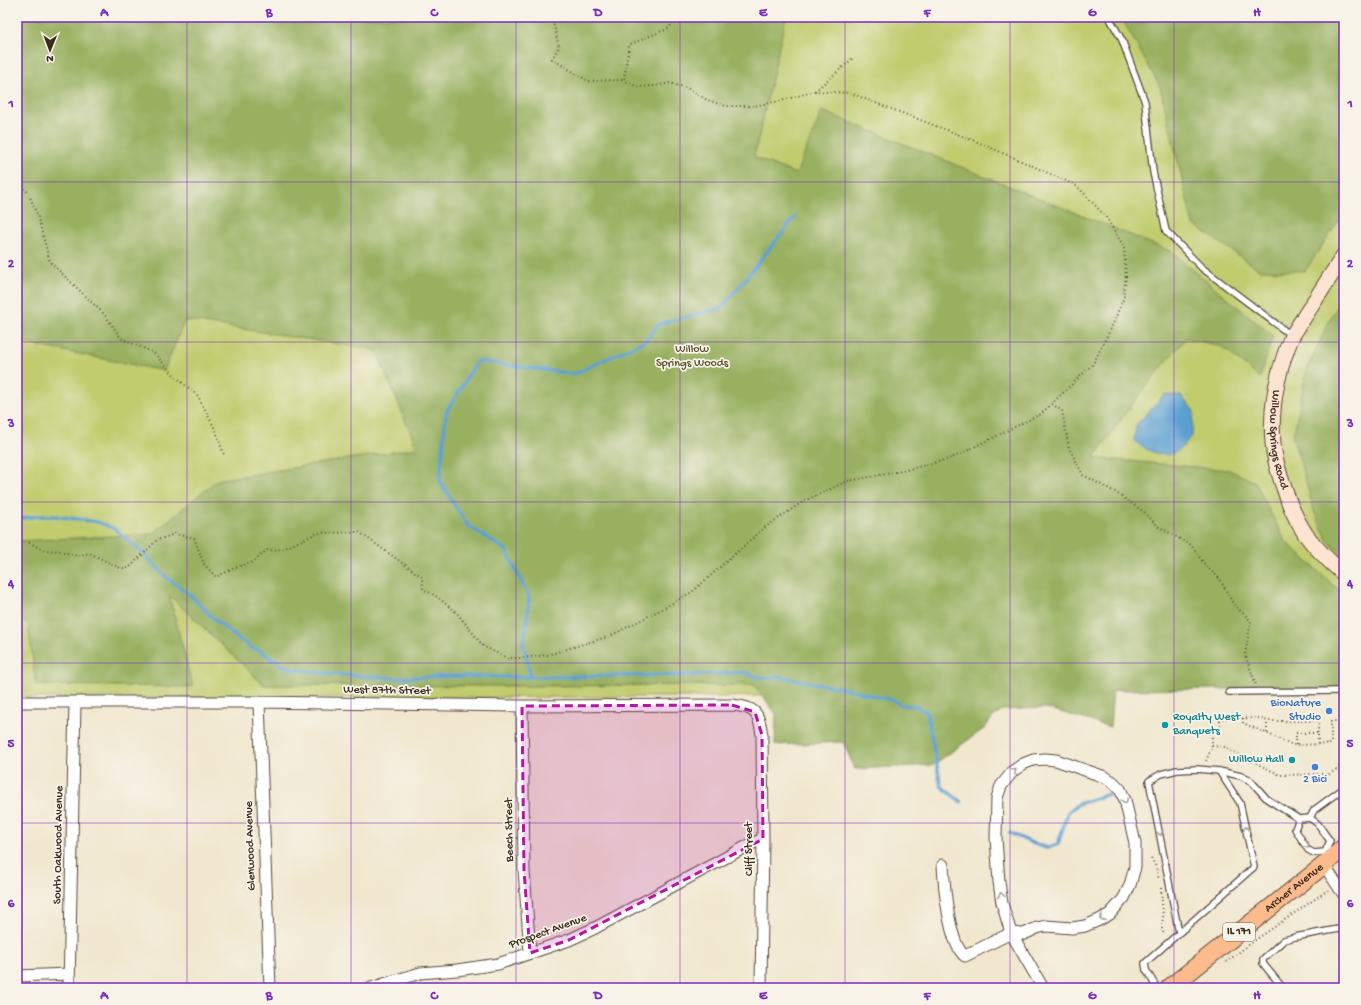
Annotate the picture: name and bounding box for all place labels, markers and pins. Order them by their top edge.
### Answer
place label: BioNature Studio [1270,697,1322,725]
marker: BioNature Studio [1324,706,1334,716]
place label: Royalty West Banquets [1172,711,1241,739]
marker: Royalty West Banquets [1160,720,1170,730]
place label: Willow Hall [1229,753,1284,767]
marker: Willow Hall [1287,755,1297,765]
marker: 2 Bici [1310,762,1320,772]
place label: 2 Bici [1303,773,1327,787]

